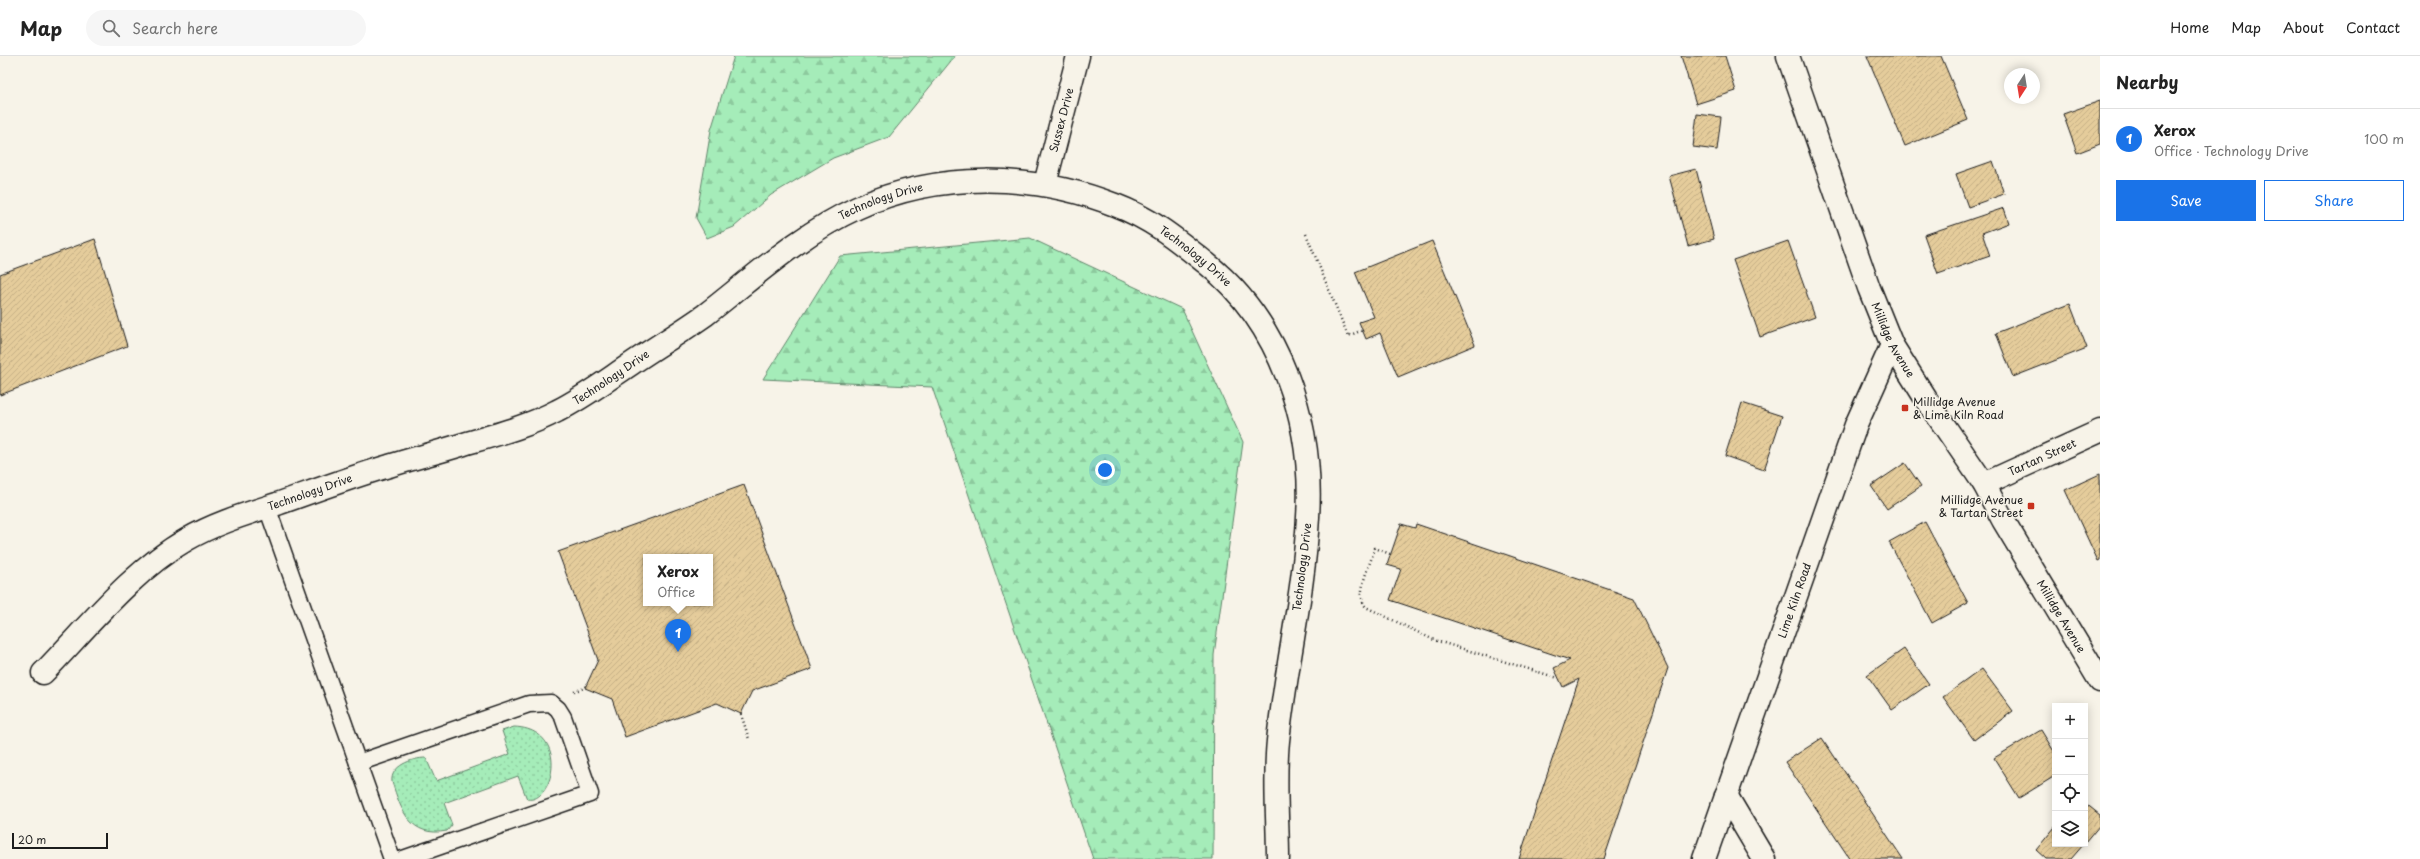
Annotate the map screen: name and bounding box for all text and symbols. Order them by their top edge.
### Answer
search box [86,10,366,46]
text: Map [20,14,62,42]
text: Search here [132,16,218,39]
icon: search [100,17,122,39]
text: Home [2170,17,2209,38]
text: Map [2231,17,2261,38]
text: About [2283,17,2324,38]
text: Contact [2346,17,2400,38]
north arrow [2004,68,2040,104]
text: Nearby [2116,69,2178,95]
street label: Sussex Drive [1045,86,1078,154]
text: Xerox [2154,118,2196,141]
text: 1 [2126,129,2132,148]
text: 100 m [2364,129,2404,148]
text: Office · Technology Drive [2154,141,2309,160]
street label: Technology Drive [835,178,925,224]
button: Save [2116,180,2256,221]
button: Share [2264,180,2404,221]
street label: Technology Drive [1156,221,1236,290]
street label: Millidge Avenue [1868,299,1919,381]
street label: Technology Drive [569,345,653,409]
place label: Millidge Avenue & Lime Kiln Road [1913,393,2004,423]
marker: Millidge Avenue & Lime Kiln Road [1900,403,1910,413]
street label: Tartan Street [2005,434,2079,480]
your location [1095,460,1115,480]
street label: Technology Drive [265,469,355,514]
place label: Millidge Avenue & Tartan Street [1939,491,2024,521]
marker: Millidge Avenue & Tartan Street [2026,501,2036,511]
street label: Technology Drive [1288,522,1315,612]
popup [643,554,713,606]
text: Xerox [657,559,699,582]
street label: Lime Kiln Road [1773,560,1815,640]
street label: Millidge Avenue [2033,576,2090,656]
text: Office [657,582,695,601]
pin: 1 [665,619,691,652]
map controls [2052,703,2088,847]
button: + [2052,703,2088,739]
button: − [2052,739,2088,775]
button: locate [2052,775,2088,811]
button: layers [2052,811,2088,847]
scale bar [12,831,108,850]
text: 20 m [18,831,46,848]

